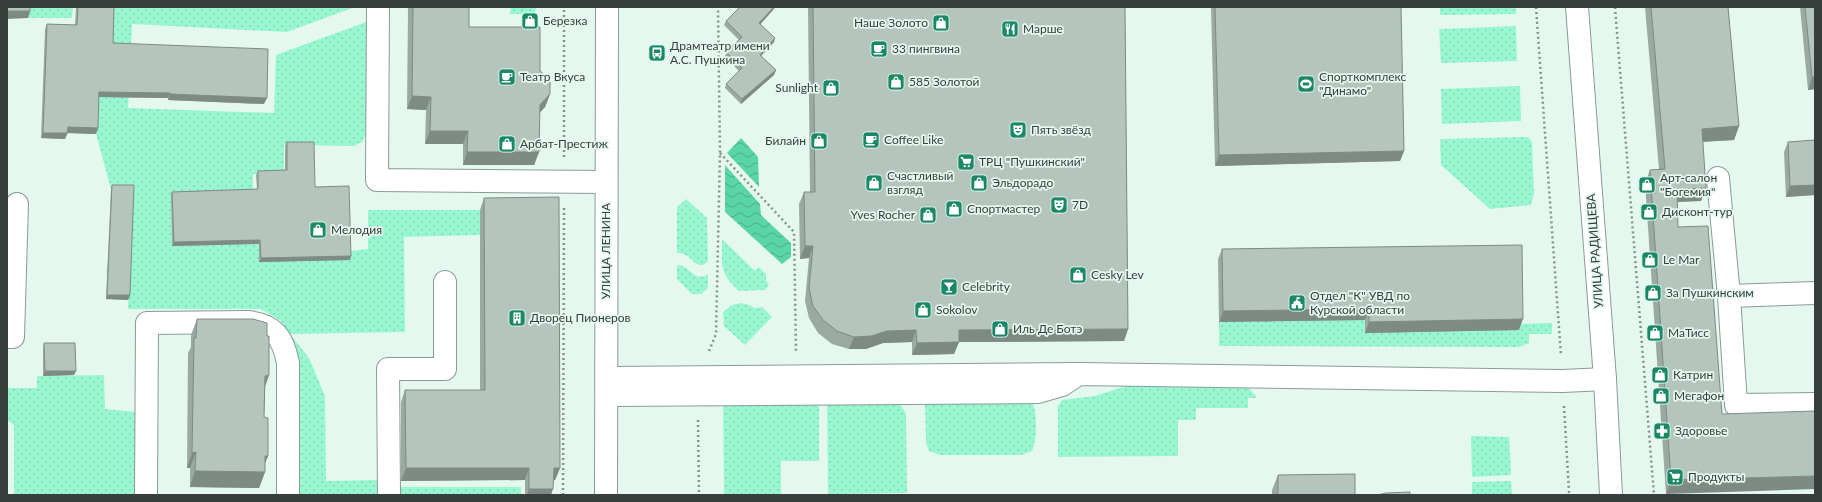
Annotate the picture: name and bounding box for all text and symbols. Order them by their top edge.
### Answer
shop icon: Березка [520,11,540,31]
place label: Березка [543,13,587,28]
shop icon: Наше Золото [931,13,951,33]
place label: Наше Золото [854,15,928,30]
restaurant icon: Марше [1000,19,1020,39]
place label: Марше [1023,21,1063,36]
place label: Драмтеатр имени А.С. Пушкина [670,38,770,67]
cafe icon: 33 пингвина [869,39,889,59]
place label: 33 пингвина [892,41,960,56]
bus stop icon: Драмтеатр имени А.С. Пушкина [647,43,667,63]
cafe icon: Театр Вкуса [497,67,517,87]
place label: Театр Вкуса [520,69,585,84]
place label: Спорткомплекс "Динамо" [1319,69,1406,98]
shop icon: 585 Золотой [886,72,906,92]
place label: 585 Золотой [909,74,980,89]
sports icon: Спорткомплекс "Динамо" [1296,74,1316,94]
shop icon: Sunlight [821,78,841,98]
place label: Sunlight [775,80,819,95]
theatre icon: Пять звёзд [1008,120,1028,140]
place label: Пять звёзд [1031,122,1091,137]
cafe icon: Coffee Like [861,130,881,150]
shop icon: Билайн [809,131,829,151]
place label: Coffee Like [884,132,943,147]
place label: Билайн [765,133,806,148]
shop icon: Арбат-Престиж [497,134,517,154]
place label: Арбат-Престиж [520,136,608,151]
supermarket icon: ТРЦ "Пушкинский" [956,152,976,172]
place label: ТРЦ "Пушкинский" [979,154,1085,169]
place label: Счастливый взгляд [887,168,954,197]
place label: Арт-салон "Богемия" [1660,170,1717,199]
shop icon: Счастливый взгляд [864,173,884,193]
shop icon: Эльдорадо [969,173,989,193]
place label: Эльдорадо [992,175,1053,190]
shop icon: Арт-салон "Богемия" [1637,175,1657,195]
street label: УЛИЦА РАДИЩЕВА [1583,192,1606,309]
theatre icon: 7D [1049,195,1069,215]
place label: 7D [1072,197,1088,212]
shop icon: Спортмастер [944,199,964,219]
place label: Спортмастер [967,201,1040,216]
street label: УЛИЦА ЛЕНИНА [598,202,613,299]
shop icon: Дисконт-тур [1639,202,1659,222]
place label: Дисконт-тур [1662,204,1733,219]
shop icon: Yves Rocher [918,205,938,225]
place label: Yves Rocher [850,207,916,222]
shop icon: Мелодия [308,220,328,240]
place label: Мелодия [331,222,382,237]
shop icon: Le Mar [1640,250,1660,270]
place label: Le Mar [1663,252,1700,267]
shop icon: Cesky Lev [1068,265,1088,285]
place label: Cesky Lev [1091,267,1144,282]
bar icon: Celebrity [939,277,959,297]
place label: Celebrity [962,279,1011,294]
shop icon: За Пушкинским [1643,283,1663,303]
place label: За Пушкинским [1666,285,1754,300]
place label: Отдел "К" УВД по Курской области [1310,288,1410,317]
public building icon: Отдел "К" УВД по Курской области [1287,293,1307,313]
shop icon: Sokolov [913,300,933,320]
place label: Sokolov [936,302,978,317]
building icon: Дворец Пионеров [507,308,527,328]
place label: Дворец Пионеров [530,310,631,325]
shop icon: Иль Де Ботэ [990,319,1010,339]
place label: Иль Де Ботэ [1013,321,1082,336]
shop icon: МаТисс [1645,323,1665,343]
place label: МаТисс [1668,325,1709,340]
shop icon: Катрин [1650,365,1670,385]
place label: Катрин [1673,367,1713,382]
shop icon: Мегафон [1651,386,1671,406]
place label: Мегафон [1674,388,1724,403]
pharmacy icon: Здоровье [1652,421,1672,441]
place label: Здоровье [1675,423,1727,438]
supermarket icon: Продукты [1665,467,1685,487]
place label: Продукты [1688,469,1744,484]

